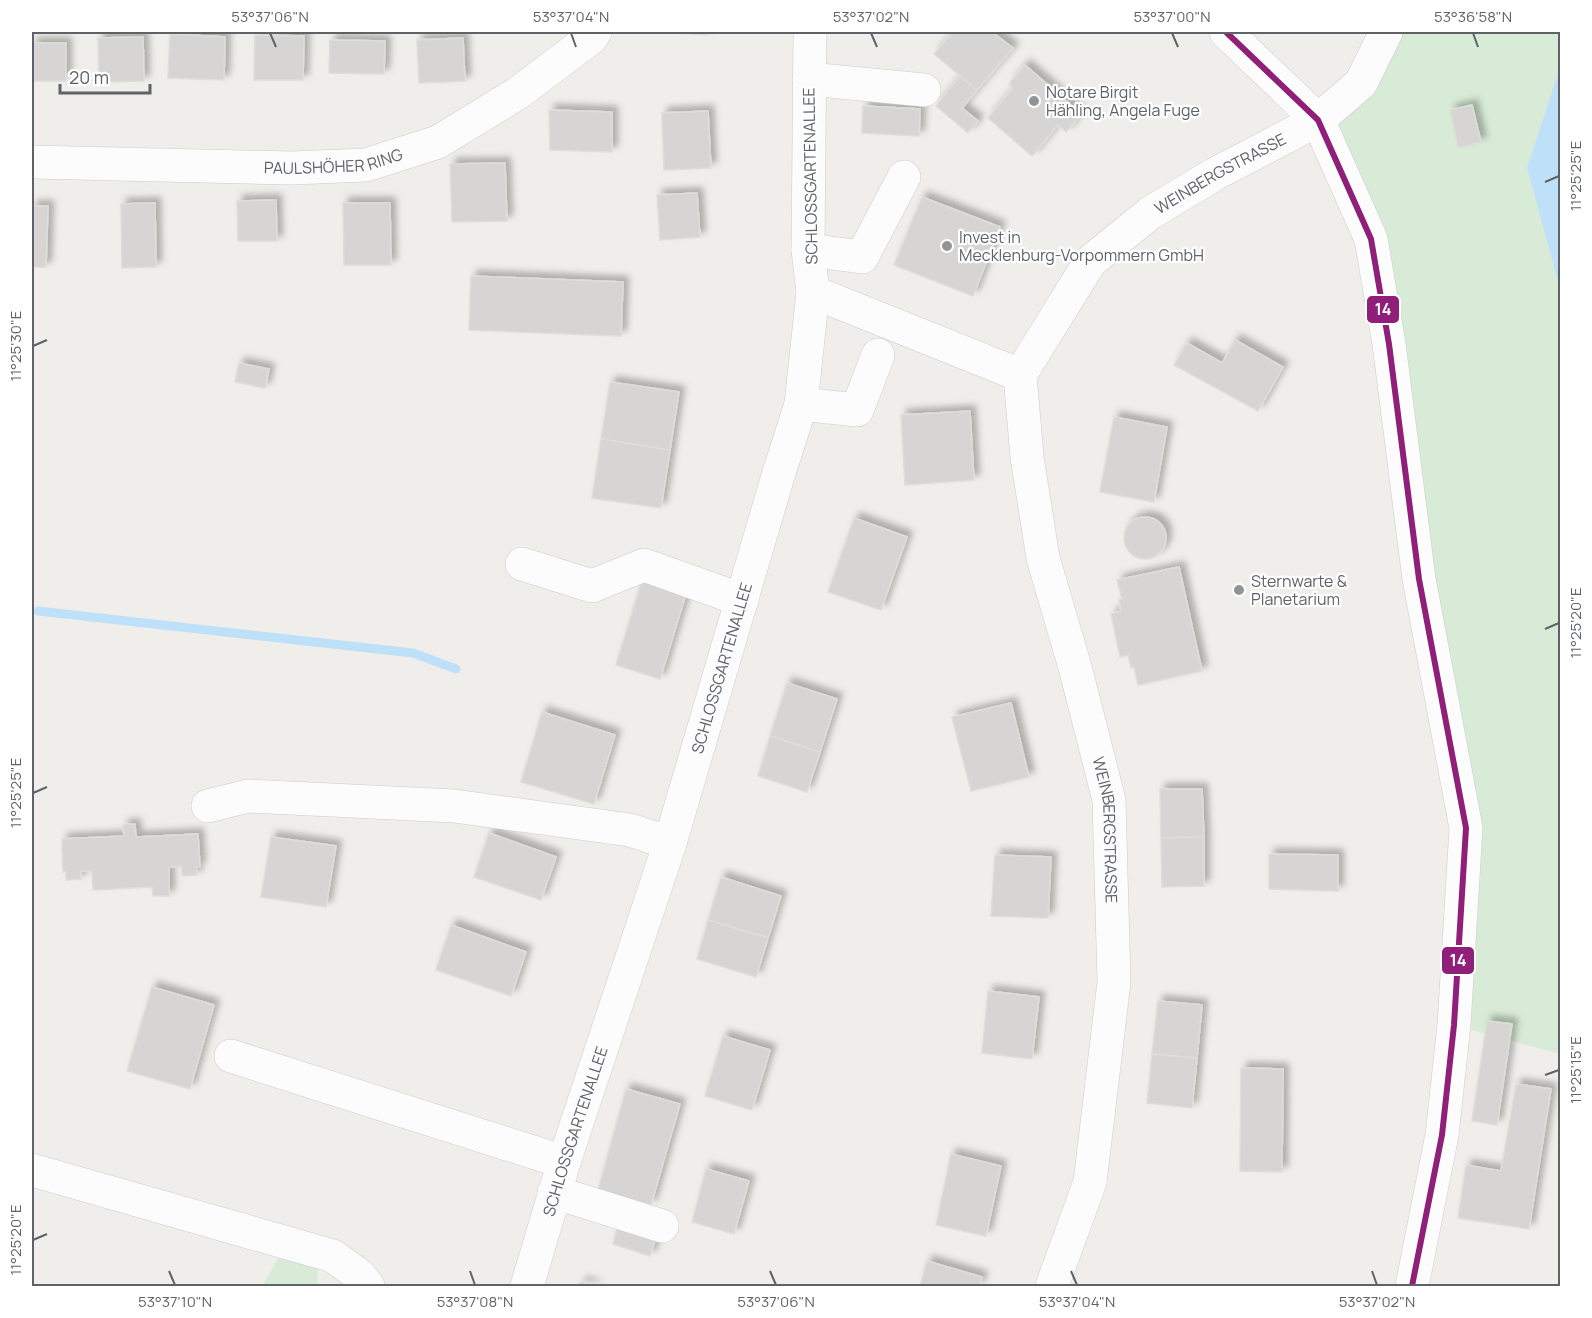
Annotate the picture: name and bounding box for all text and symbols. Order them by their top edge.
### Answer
text: 53°37'06"N [231,6,309,27]
text: 53°37'04"N [533,6,609,27]
text: 53°37'02"N [833,6,909,27]
text: 53°37'00"N [1133,6,1211,27]
text: 53°36'58"N [1434,6,1512,27]
scale bar [60,57,150,95]
text: 20 m [69,65,109,89]
place label: Notare Birgit Hähling, Angela Fuge [1046,81,1200,121]
street label: SCHLOSSGARTENALLEE [797,87,823,265]
marker: Notare Birgit Hähling, Angela Fuge [1027,94,1041,108]
street label: WEINBERGSTRASSE [1150,128,1290,219]
text: 11°25'25"E [1565,141,1586,211]
street label: PAULSHÖHER RING [264,143,405,179]
place label: Invest in Mecklenburg-Vorpommern GmbH [959,226,1204,266]
marker: Invest in Mecklenburg-Vorpommern GmbH [940,239,954,253]
line badge: 14 [1366,295,1400,324]
text: 14 [1375,298,1391,320]
text: 11°25'30"E [5,311,26,381]
place label: Sternwarte & Planetarium [1251,570,1348,610]
street label: SCHLOSSGARTENALLEE [686,580,757,756]
marker: Sternwarte & Planetarium [1232,583,1246,597]
text: 11°25'20"E [1565,588,1586,659]
street label: WEINBERGSTRASSE [1087,754,1123,904]
text: 11°25'25"E [5,758,26,828]
line badge: 14 [1441,946,1475,975]
text: 14 [1450,949,1466,971]
text: 11°25'15"E [1565,1036,1586,1104]
street label: SCHLOSSGARTENALLEE [537,1043,613,1219]
text: 11°25'20"E [5,1205,26,1276]
text: 53°37'10"N [138,1291,212,1312]
text: 53°37'08"N [437,1291,513,1312]
text: 53°37'06"N [737,1291,815,1312]
text: 53°37'04"N [1039,1291,1115,1312]
text: 53°37'02"N [1339,1291,1415,1312]

